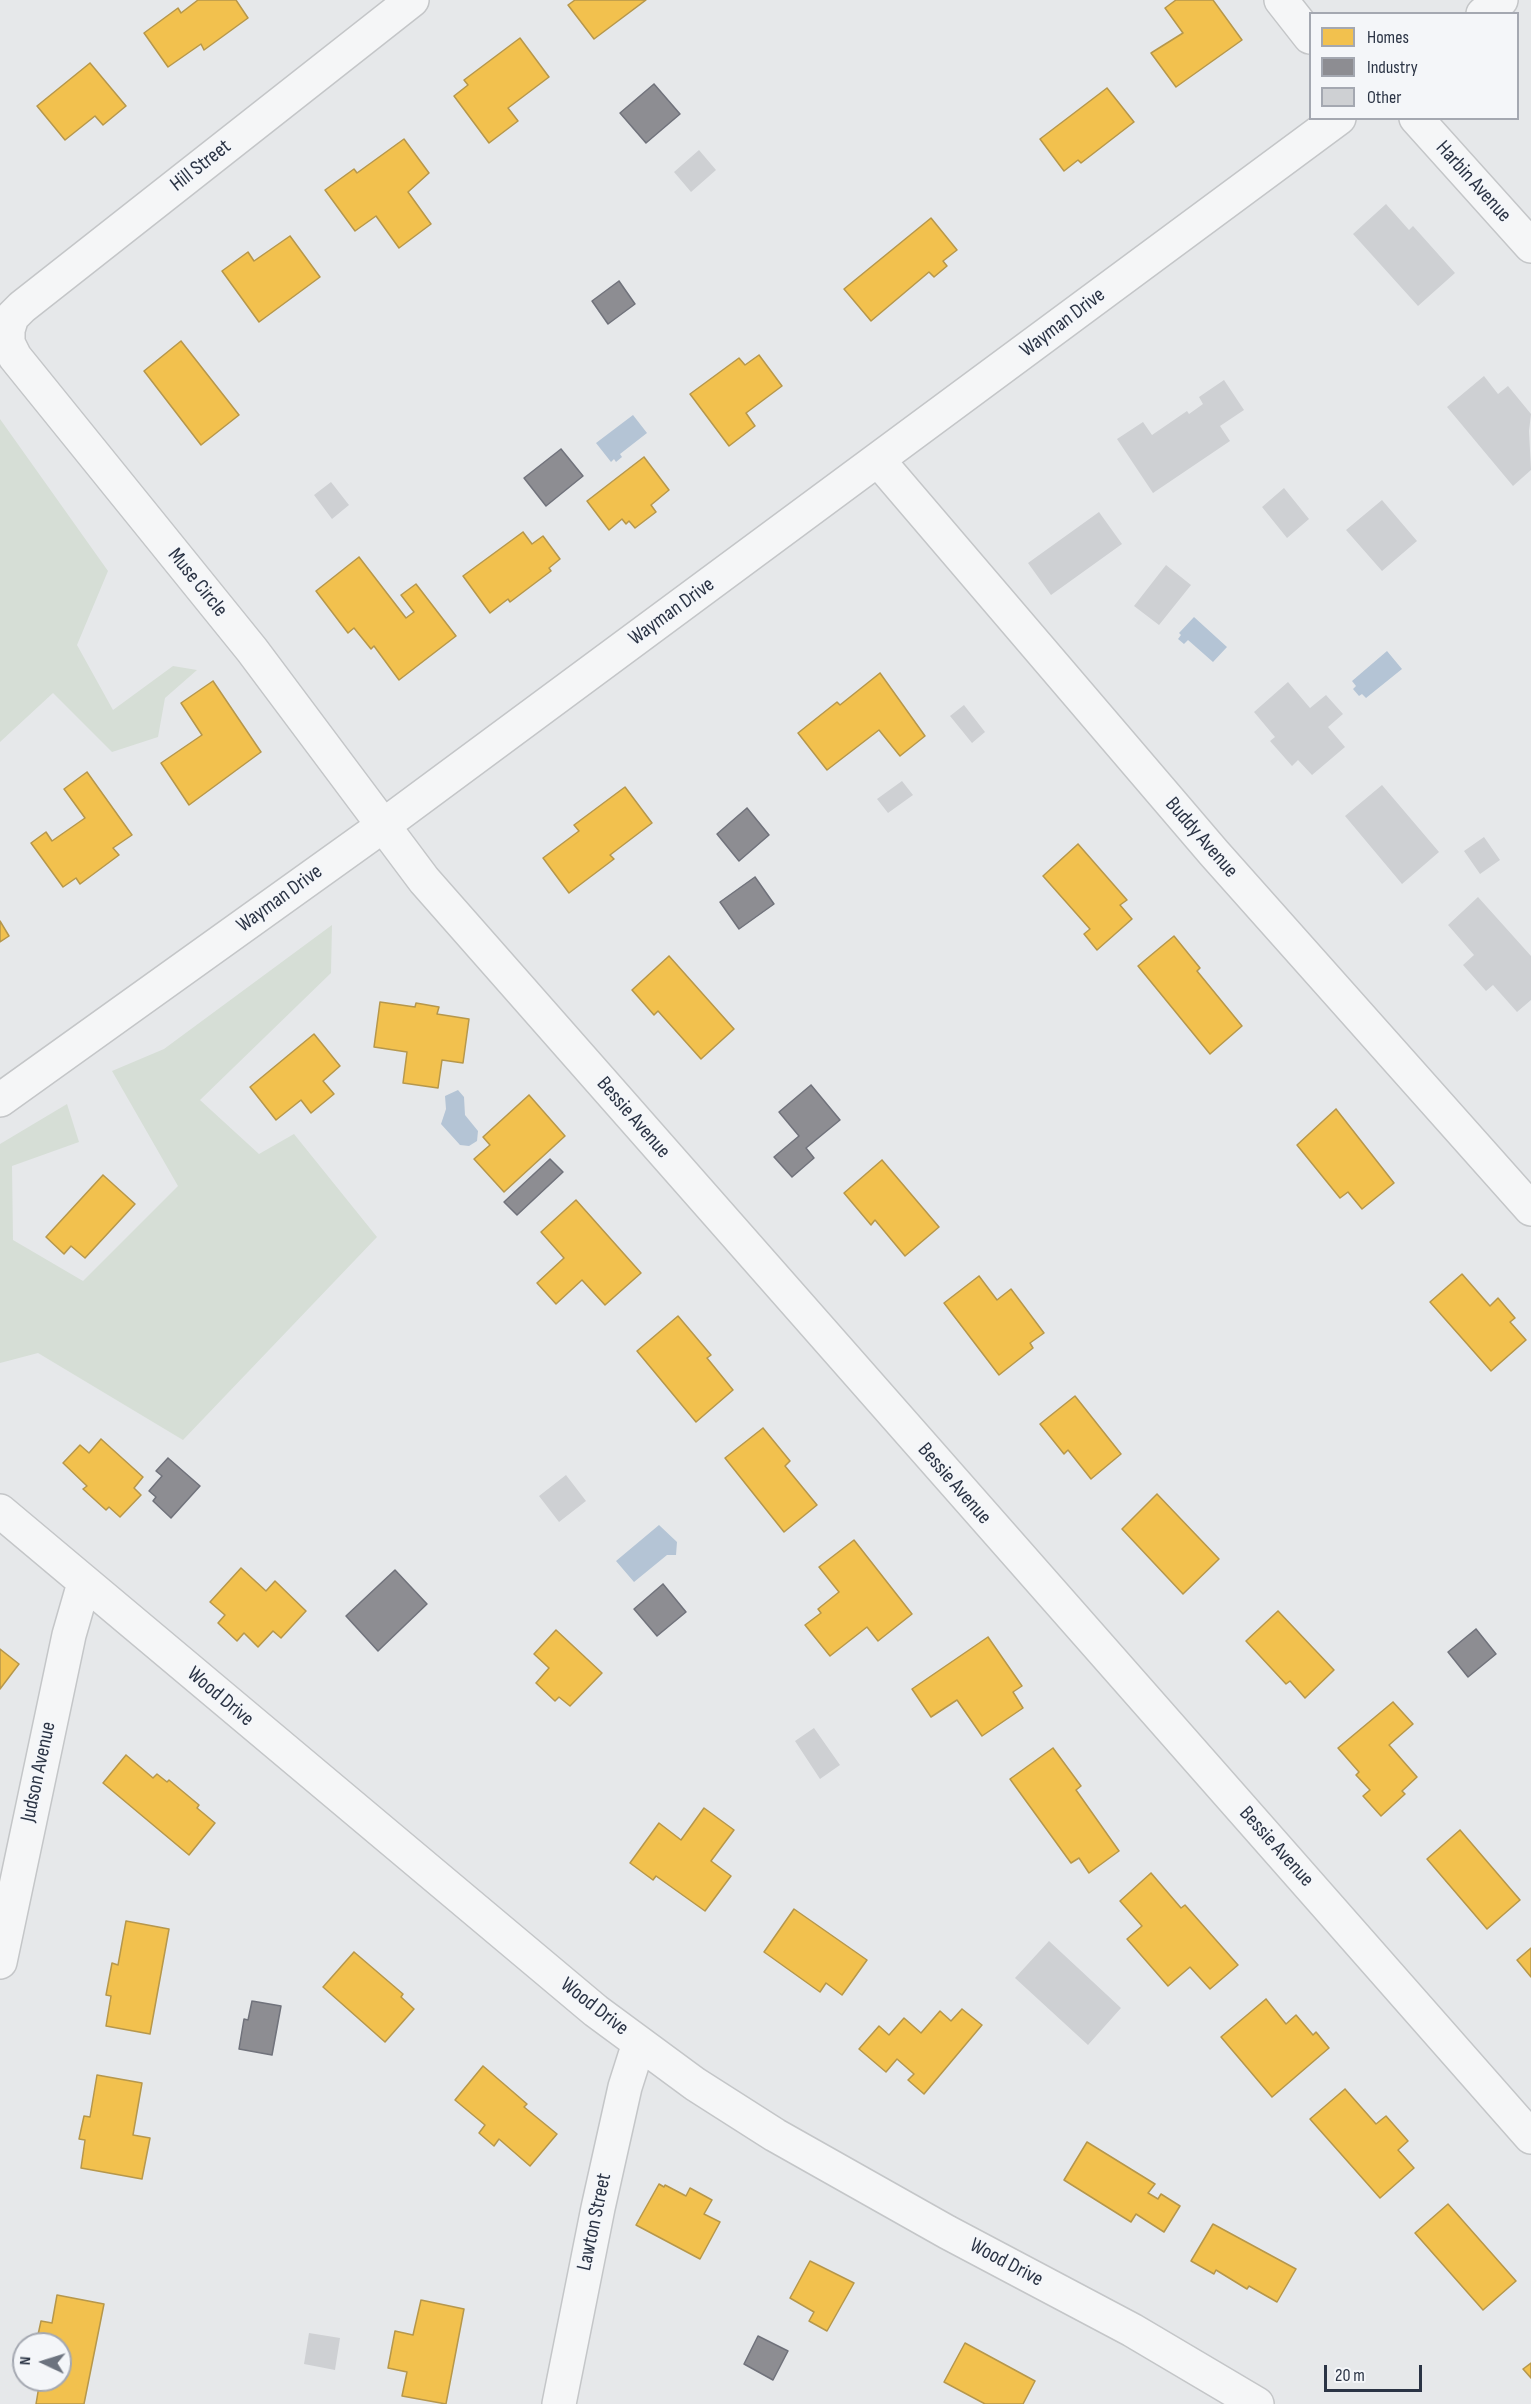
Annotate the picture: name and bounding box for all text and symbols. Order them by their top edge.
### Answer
legend [1309,12,1519,120]
text: Homes [1367,27,1409,48]
text: Industry [1367,57,1418,78]
text: Other [1367,87,1401,108]
street label: Hill Street [166,135,236,197]
street label: Harbin Avenue [1430,136,1516,228]
street label: Wayman Drive [1016,283,1110,363]
street label: Muse Circle [162,544,232,622]
street label: Wayman Drive [624,573,720,651]
street label: Buddy Avenue [1159,793,1243,883]
street label: Wayman Drive [232,860,328,938]
street label: Bessie Avenue [591,1072,675,1164]
street label: Bessie Avenue [912,1438,996,1530]
street label: Wood Drive [181,1662,259,1732]
street label: Judson Avenue [16,1720,62,1824]
street label: Bessie Avenue [1233,1802,1319,1892]
street label: Wood Drive [555,1973,633,2041]
street label: Lawton Street [572,2171,618,2273]
street label: Wood Drive [965,2233,1047,2293]
north arrow [12,2332,72,2392]
scale bar [1327,2353,1424,2391]
text: N [16,2356,35,2366]
text: 20 m [1335,2365,1365,2386]

